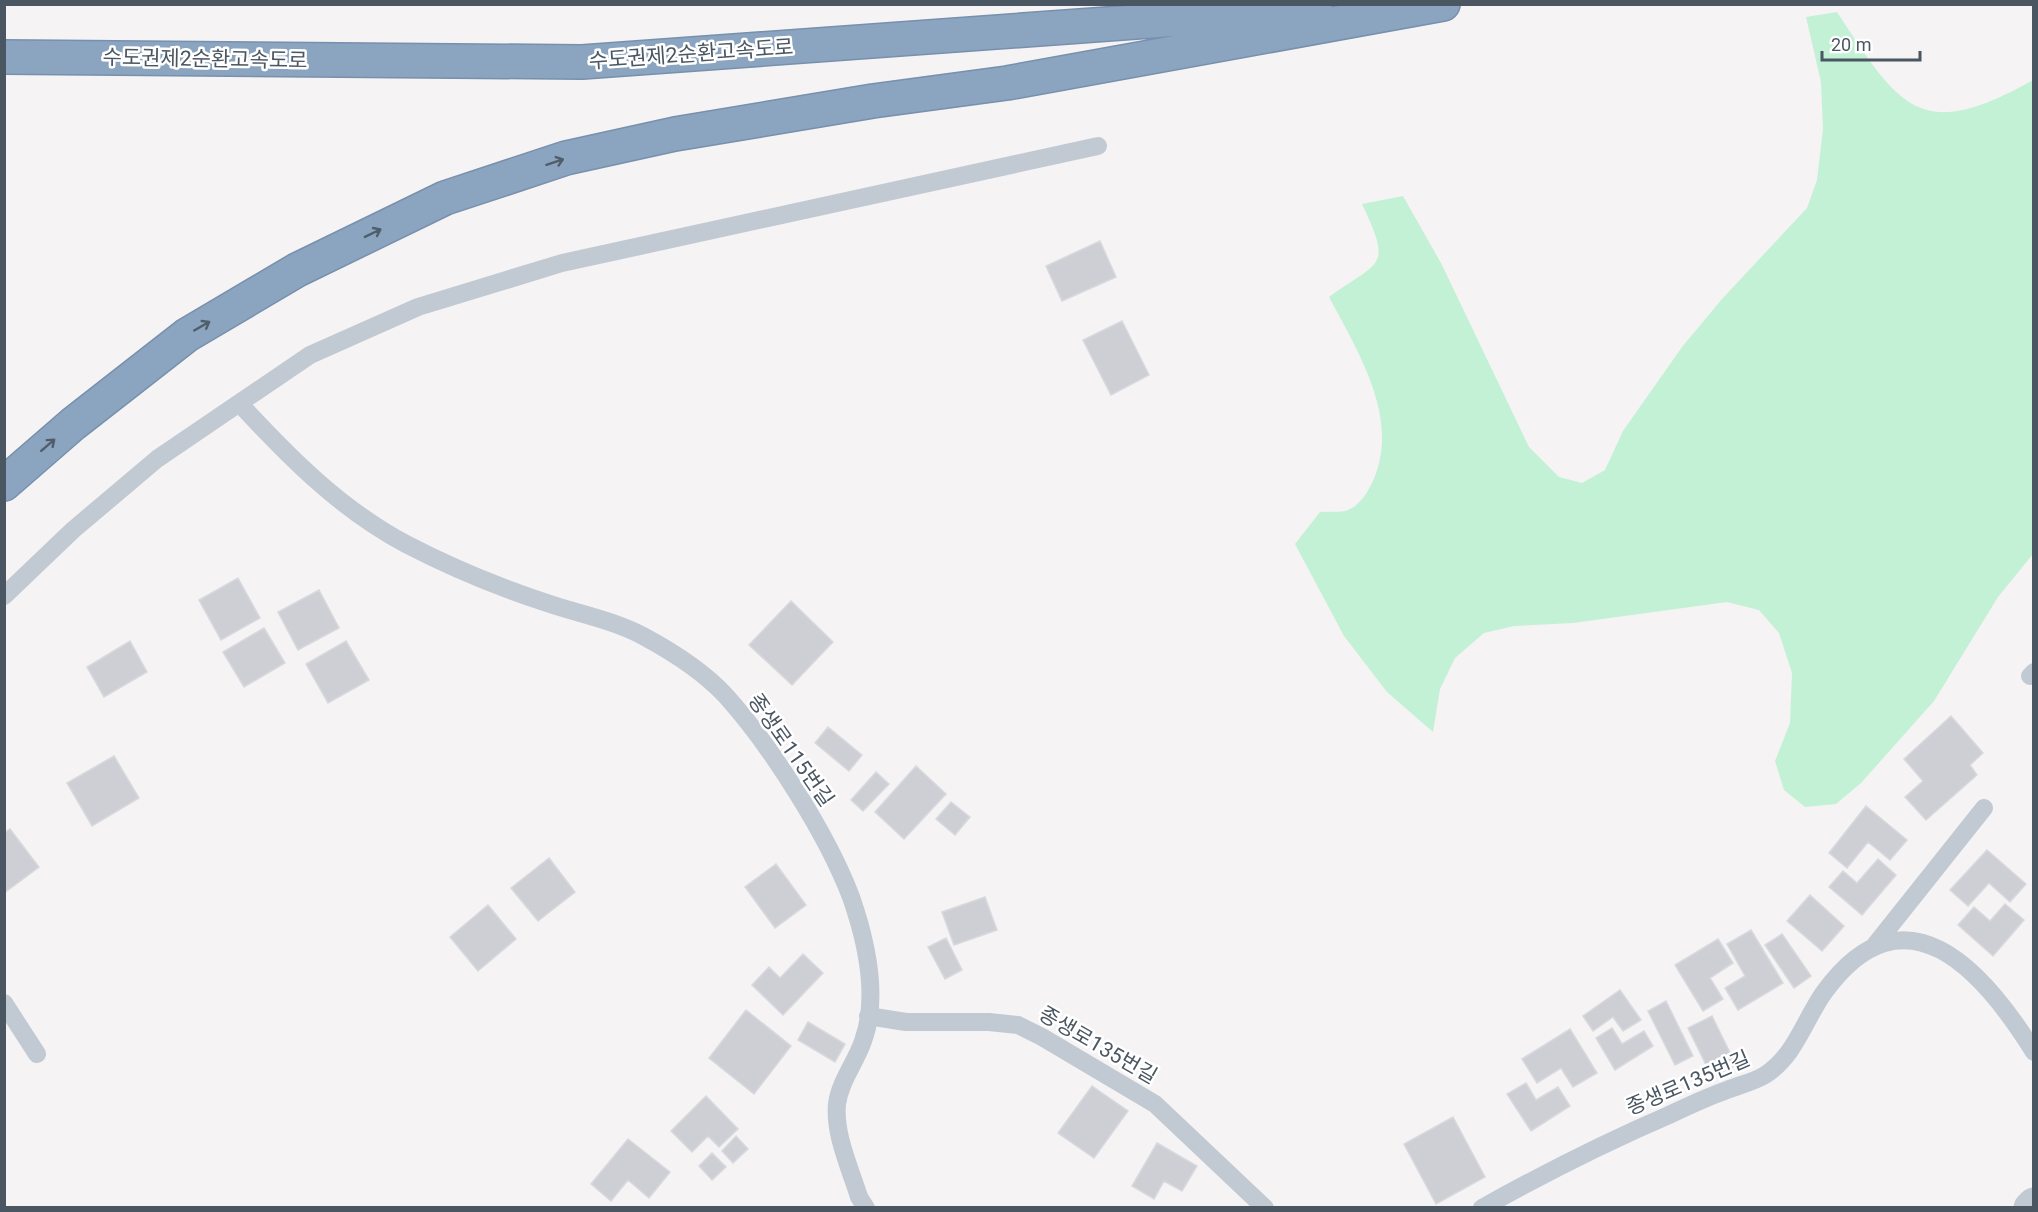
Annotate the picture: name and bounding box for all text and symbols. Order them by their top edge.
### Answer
scale bar [1822,24,1920,62]
text: 20 m [1831,34,1871,55]
street label: 수도권제2순환고속도로 [588,35,794,73]
street label: 수도권제2순환고속도로 [102,45,308,73]
one-way arrow [545,155,563,166]
one-way arrow [364,226,382,238]
one-way arrow [193,319,210,331]
one-way arrow [41,438,56,452]
street label: 종생로115번길 [743,689,839,811]
street label: 종생로135번길 [1035,1002,1161,1088]
street label: 종생로135번길 [1623,1046,1753,1120]

